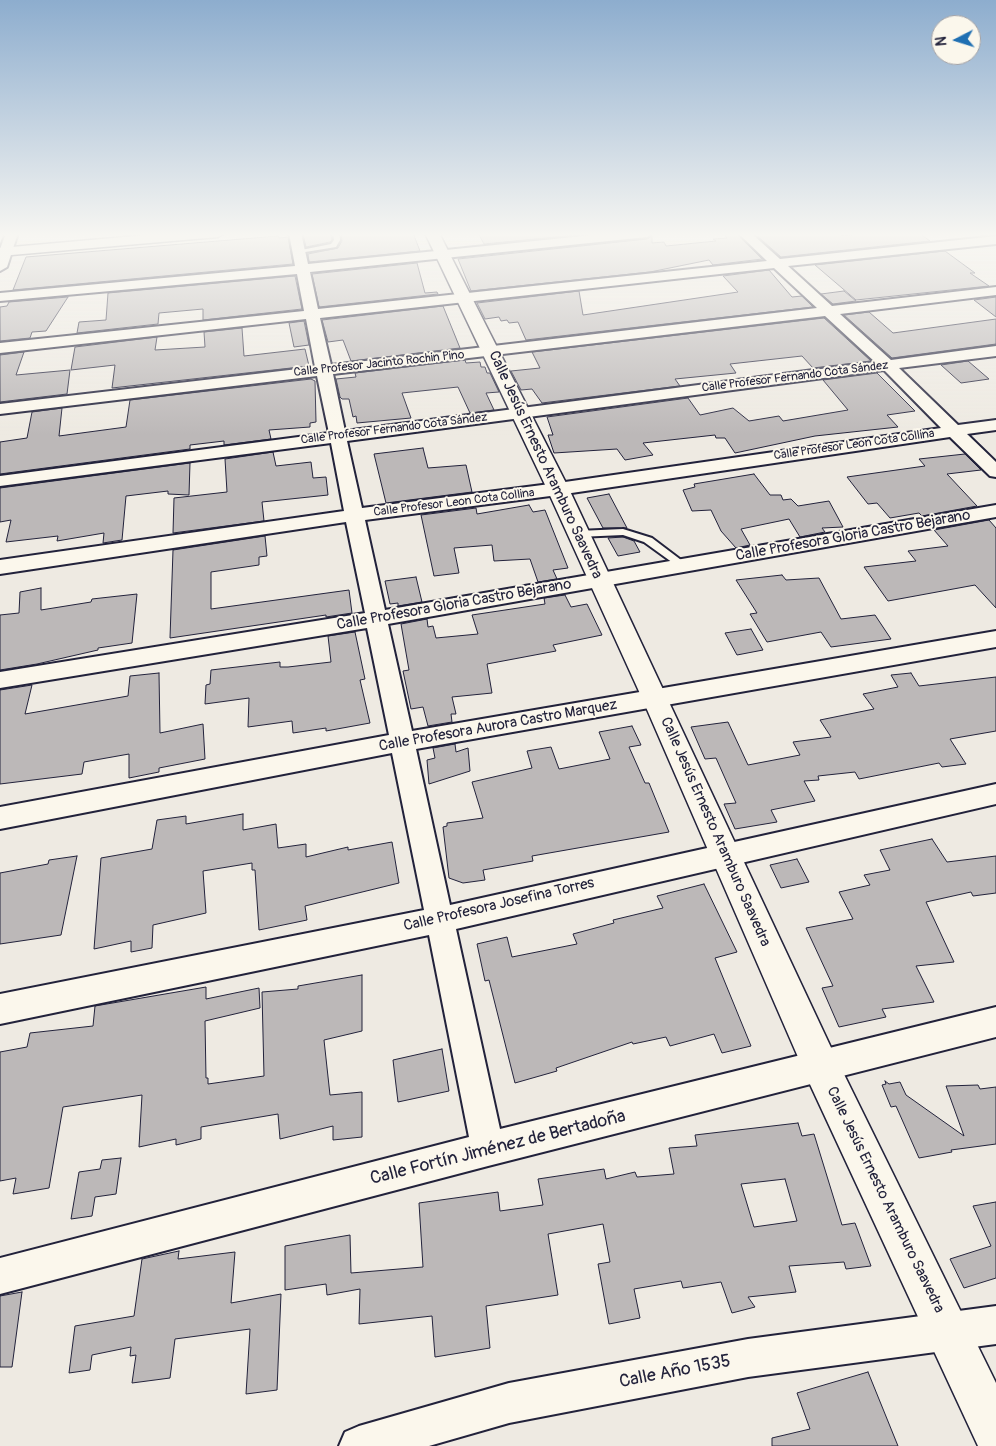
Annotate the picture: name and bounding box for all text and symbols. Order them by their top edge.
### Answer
north arrow [931,15,981,65]
text: N [933,36,950,47]
street label: Calle Profesor Jacinto Rochin Pino [293,348,465,380]
street label: Calle Jesús Ernesto Aramburo Saavedra [484,348,606,582]
street label: Calle Profesor Fernando Cota Sández [701,358,889,396]
street label: Calle Profesor Fernando Cota Sández [300,410,488,448]
street label: Calle Profesor Leon Cota Collina [773,427,935,463]
street label: Calle Profesor Leon Cota Collina [373,486,535,520]
street label: Calle Profesora Gloria Castro Bejarano [734,506,972,566]
street label: Calle Profesora Gloria Castro Bejarano [335,575,573,635]
street label: Calle Profesora Aurora Castro Marquez [377,696,619,756]
street label: Calle Jesús Ernesto Aramburo Saavedra [656,714,774,950]
street label: Calle Profesora Josefina Torres [402,874,596,936]
street label: Calle Jesús Ernesto Aramburo Saavedra [822,1084,948,1316]
street label: Calle Fortín Jiménez de Bertadoña [368,1106,628,1190]
street label: Calle Año 1535 [617,1351,733,1393]

